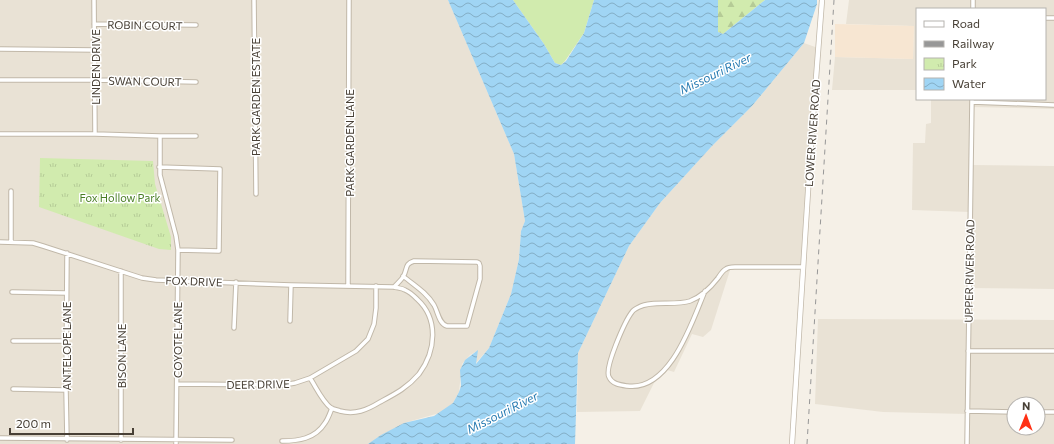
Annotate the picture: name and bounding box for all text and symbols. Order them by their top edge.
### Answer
legend [916,8,1046,100]
text: Road [952,16,980,30]
street label: ROBIN COURT [107,18,183,32]
street label: LINDEN DRIVE [89,29,102,105]
text: Railway [952,36,994,50]
street label: PARK GARDEN ESTATE [249,38,262,156]
water label: Missouri River [677,49,754,96]
text: Park [952,56,978,70]
street label: SWAN COURT [108,74,182,88]
text: Water [952,76,986,90]
street label: LOWER RIVER ROAD [802,79,822,187]
street label: PARK GARDEN LANE [343,89,356,197]
park label: Fox Hollow Park [79,191,161,204]
street label: UPPER RIVER ROAD [962,219,976,323]
street label: FOX DRIVE [165,274,223,288]
street label: ANTELOPE LANE [60,302,73,390]
street label: COYOTE LANE [171,302,184,378]
street label: BISON LANE [115,324,128,388]
street label: DEER DRIVE [226,377,290,391]
water label: Missouri River [464,388,541,436]
north arrow [1006,396,1046,436]
text: N [1022,399,1030,412]
scale bar [10,410,133,436]
text: 200 m [16,416,51,430]

